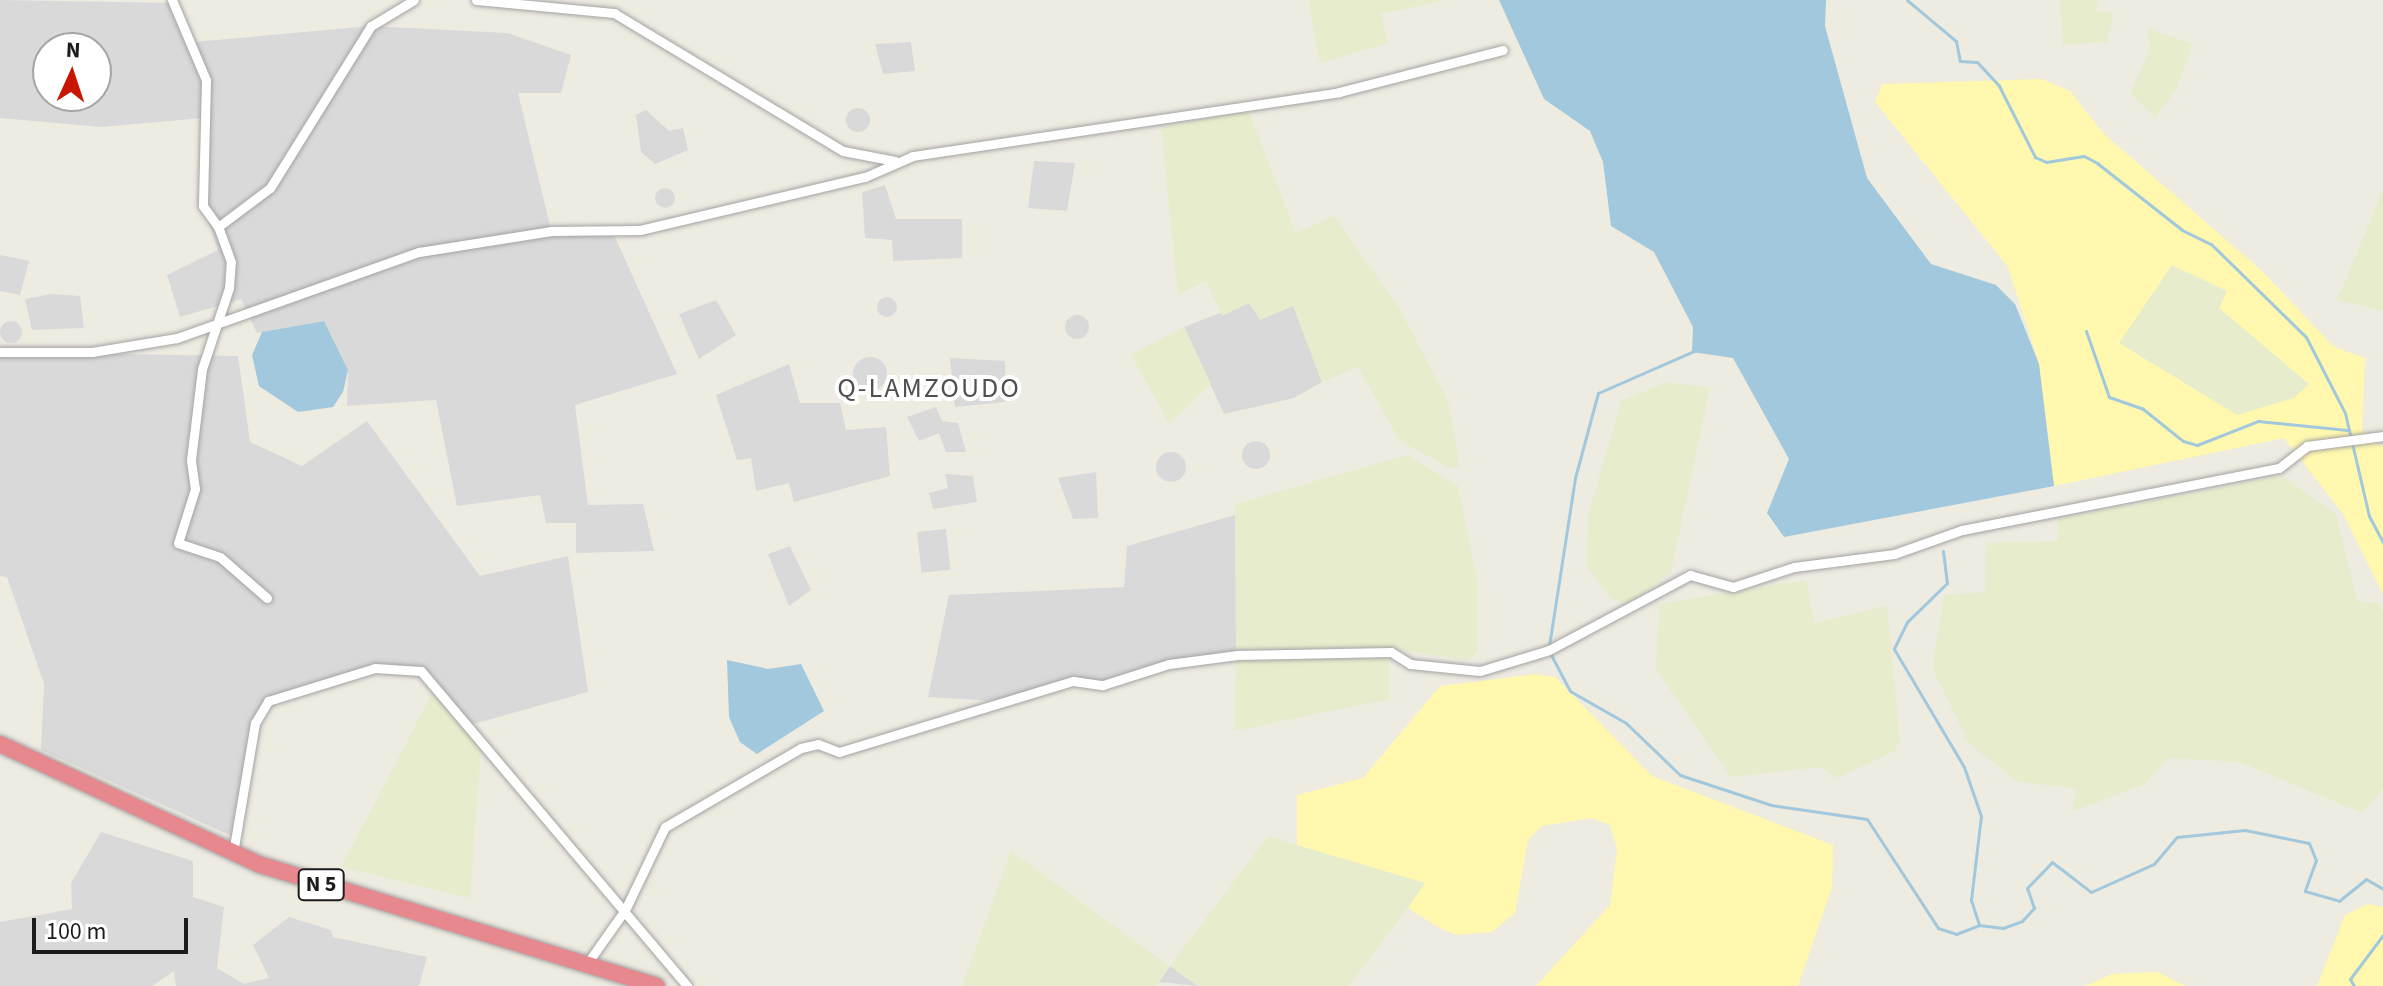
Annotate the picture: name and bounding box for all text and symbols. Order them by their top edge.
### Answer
north arrow [32,32,112,112]
text: N [65,34,81,66]
district label: Q-LAMZOUDO [837,371,1021,405]
road number: N 5 [297,867,345,903]
scale bar [36,902,192,952]
text: 100 m [46,914,106,949]

